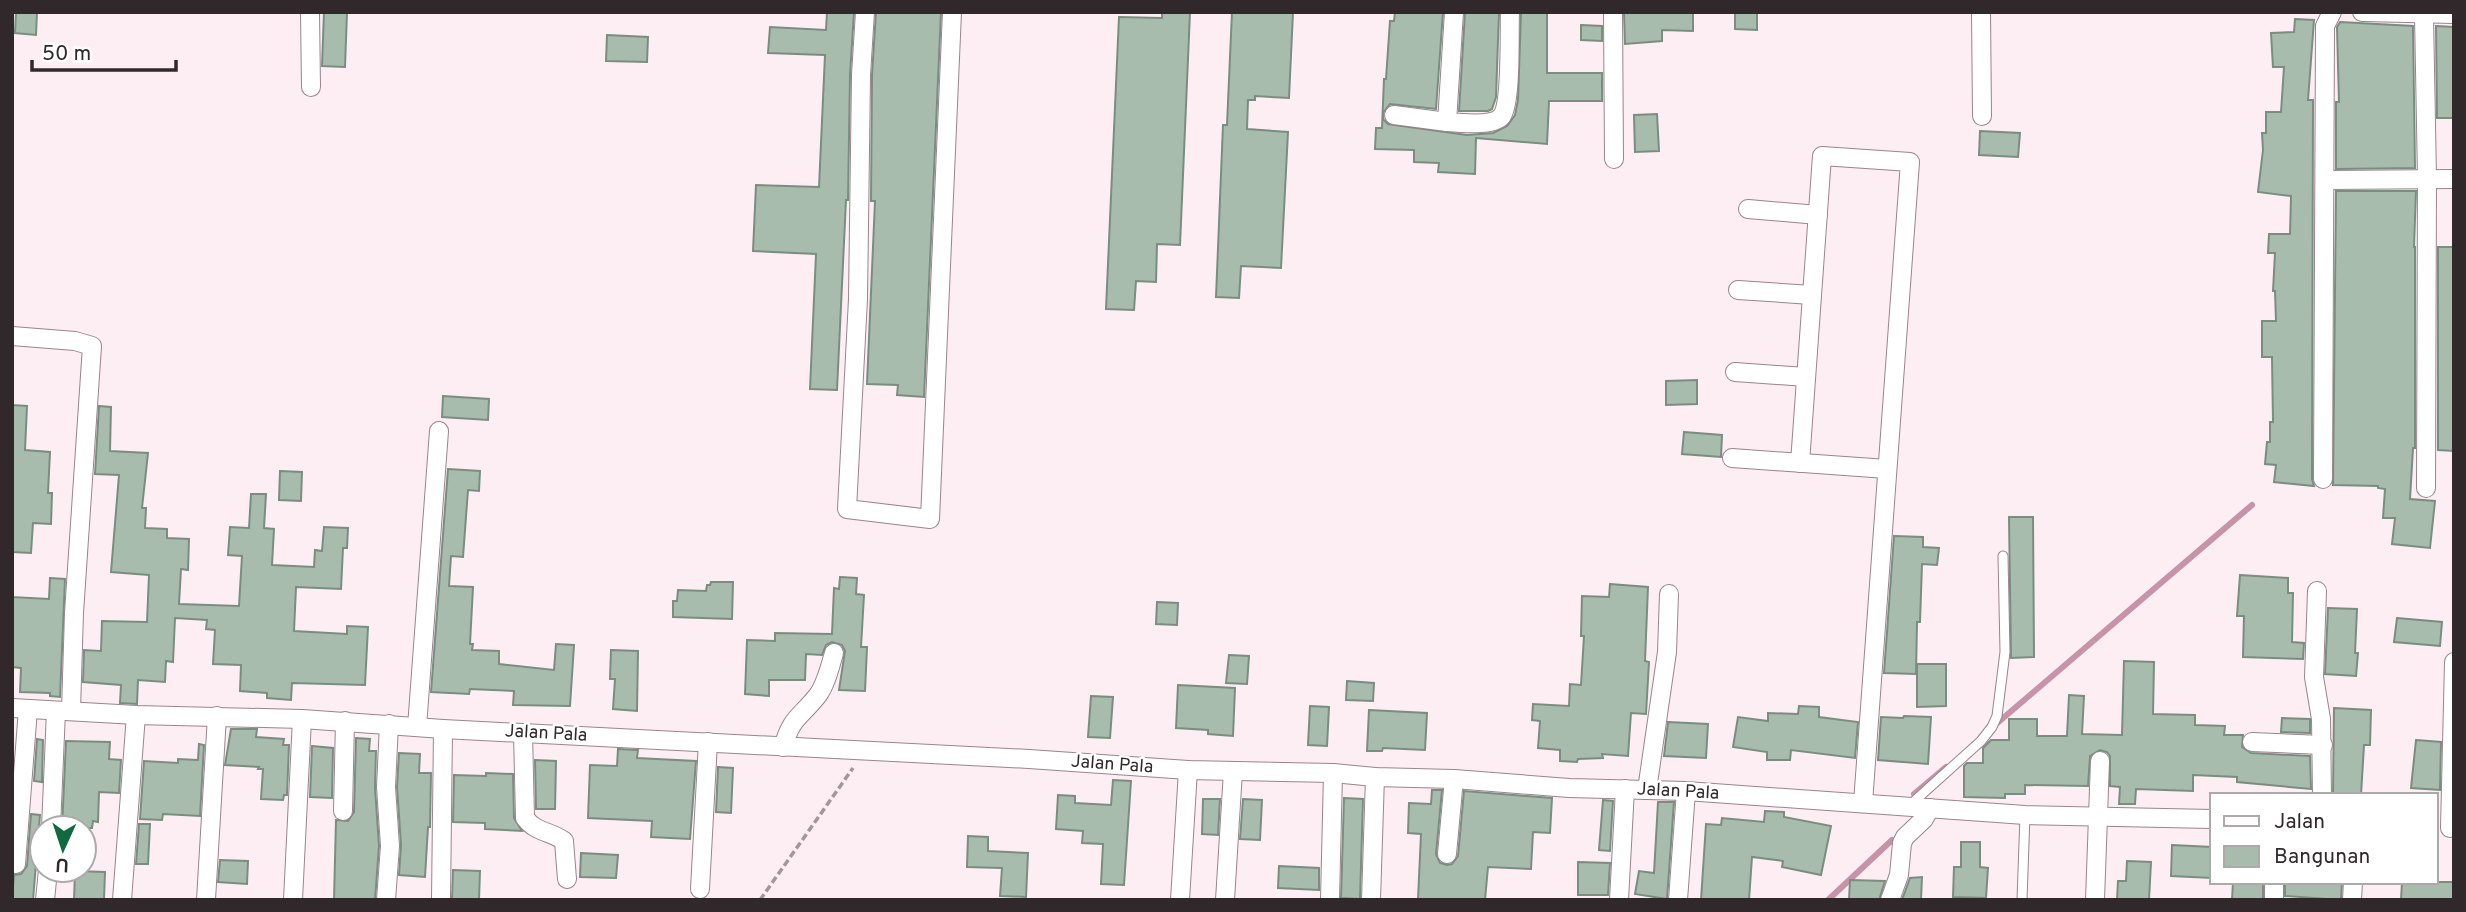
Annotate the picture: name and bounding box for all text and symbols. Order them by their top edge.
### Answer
scale bar [32,28,175,72]
text: 50 m [42,41,91,68]
street label: Jalan Pala [504,720,588,748]
street label: Jalan Pala [1070,751,1154,779]
street label: Jalan Pala [1636,778,1720,806]
legend [2210,793,2438,884]
text: Jalan [2274,809,2325,836]
north arrow [28,814,98,884]
text: Bangunan [2274,844,2370,871]
text: U [55,852,70,876]

